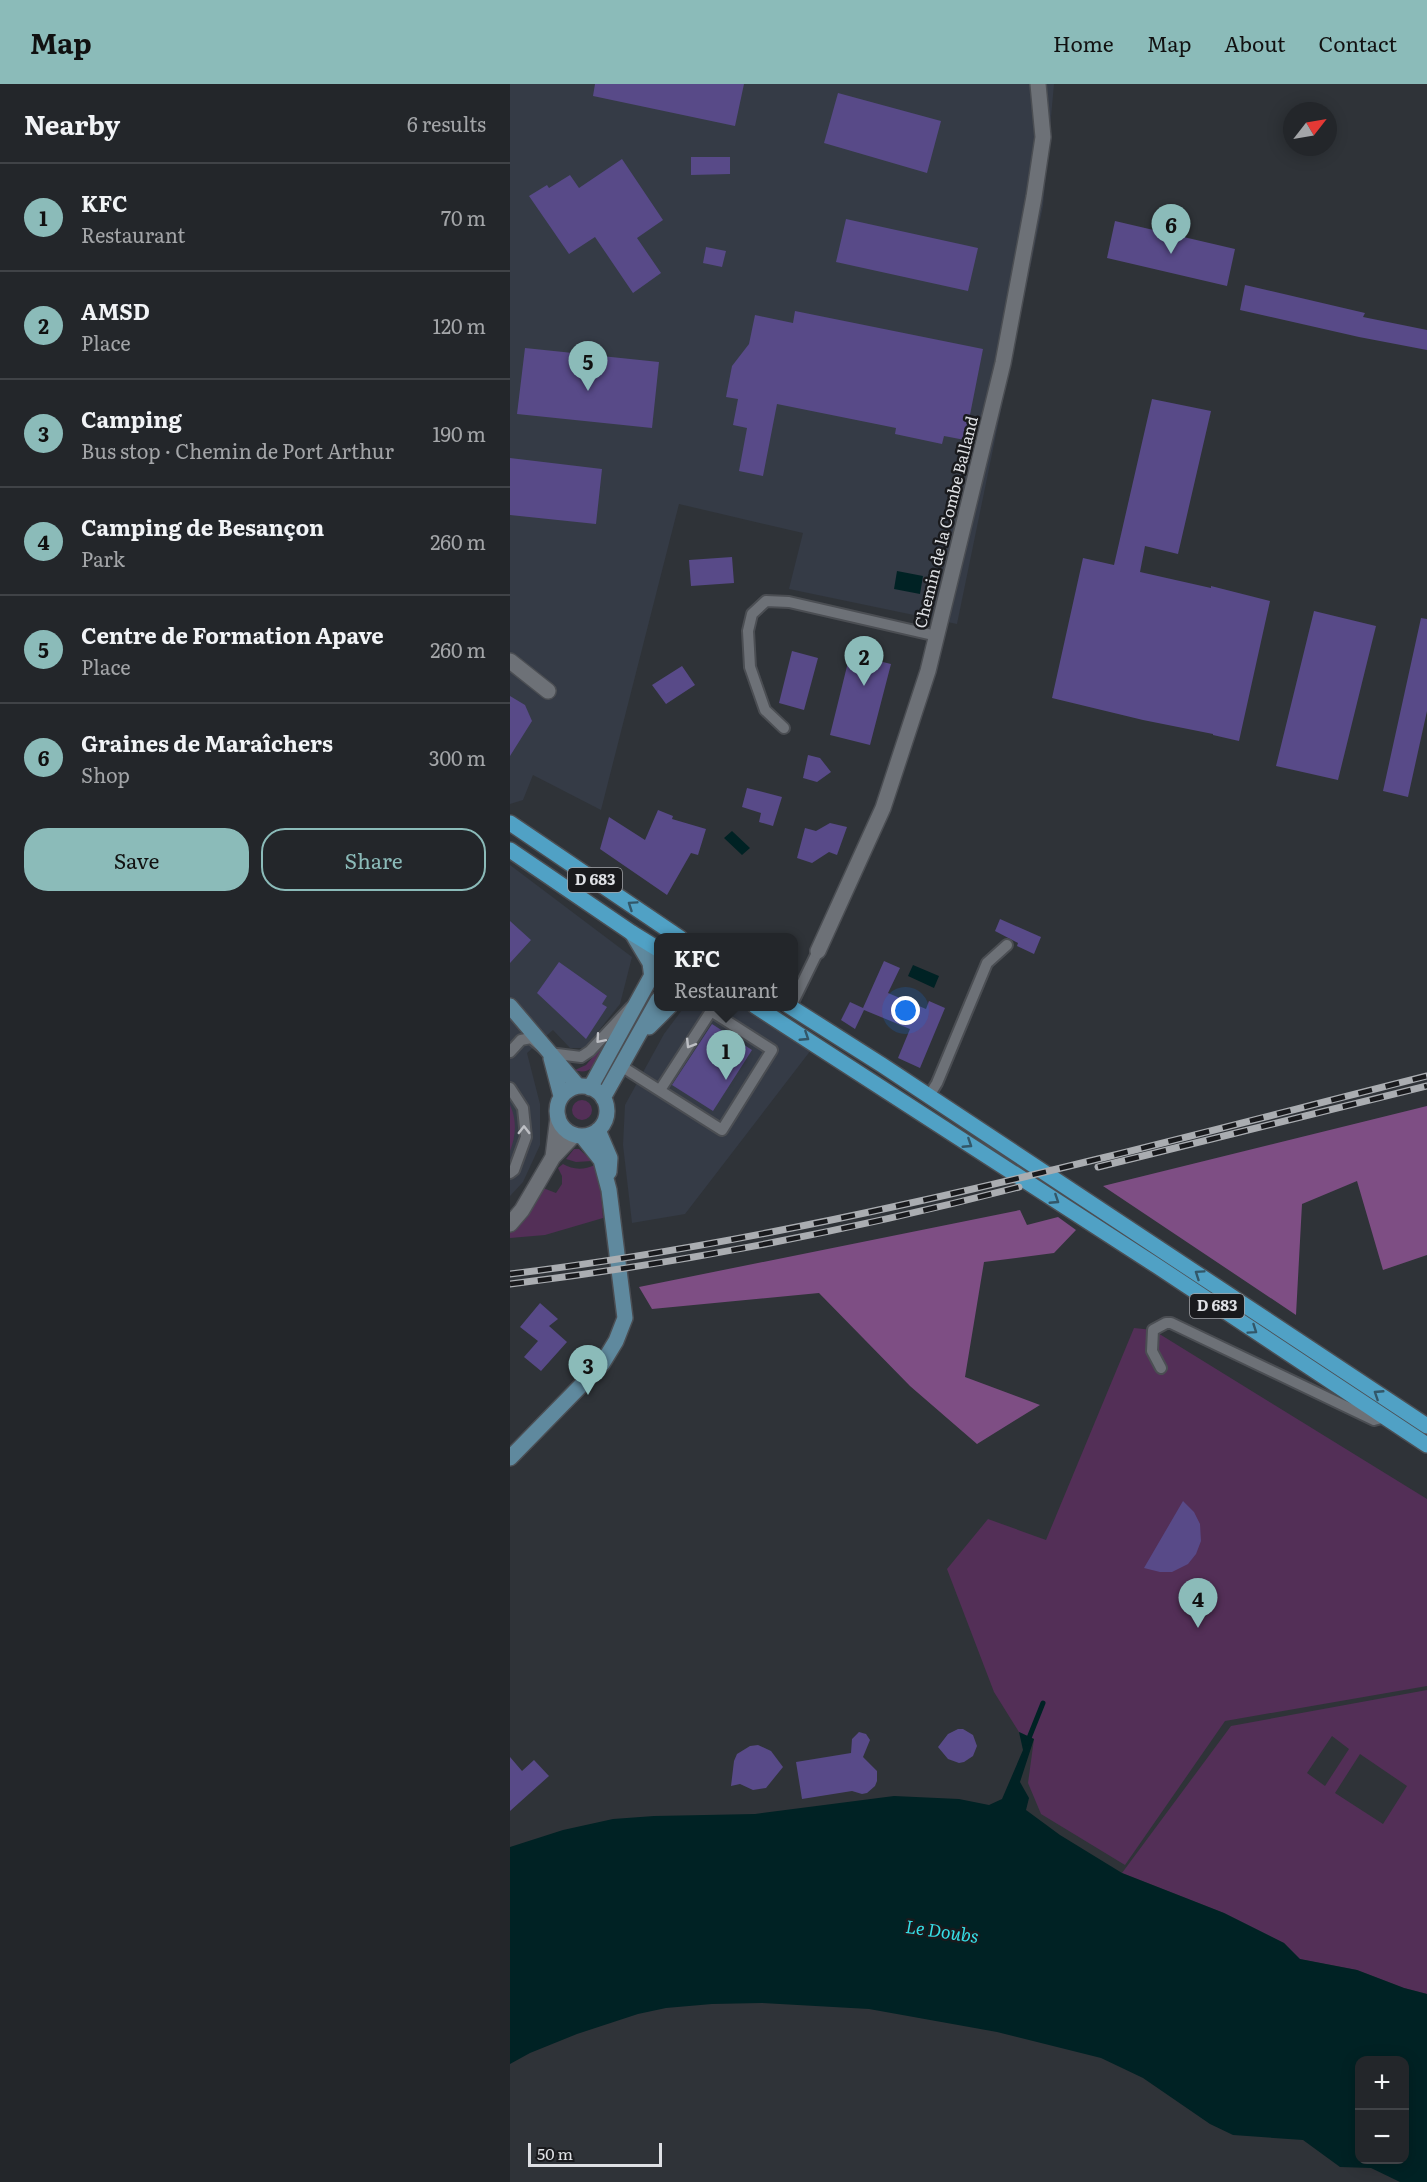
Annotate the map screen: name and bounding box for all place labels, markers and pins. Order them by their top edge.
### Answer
pin: 6 [1152,204,1190,254]
pin: 5 [568,342,608,391]
pin: 2 [844,636,884,686]
pin: 1 [706,1030,746,1080]
pin: 3 [568,1346,608,1395]
pin: 4 [1178,1578,1218,1628]

